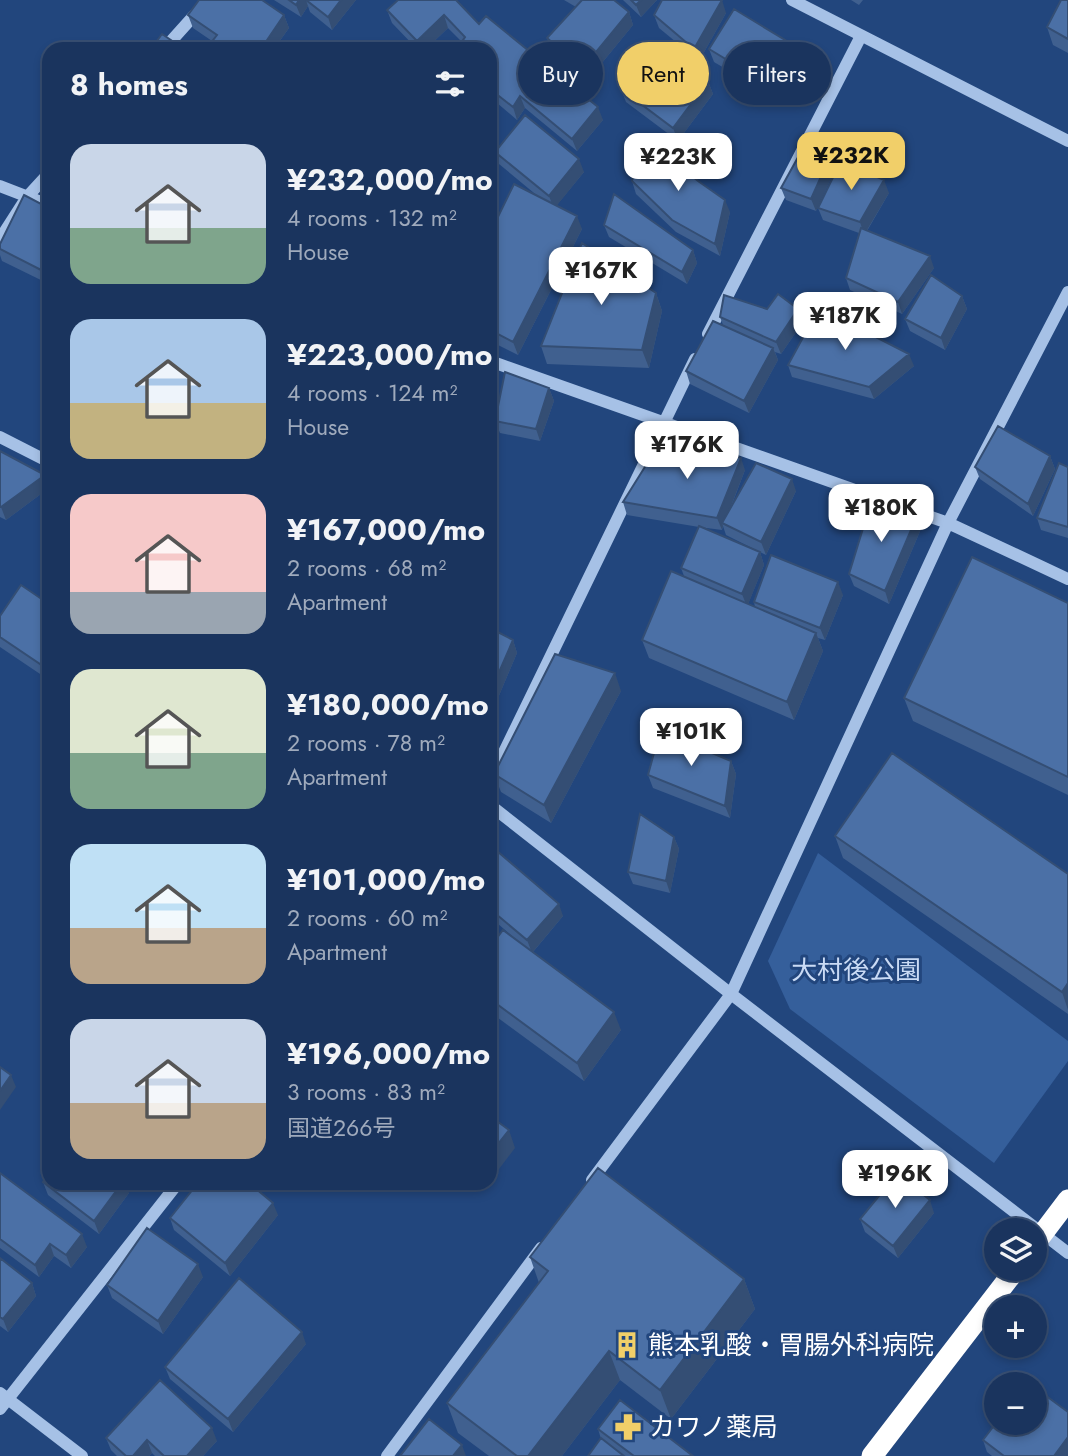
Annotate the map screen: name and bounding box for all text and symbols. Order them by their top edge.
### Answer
chip: Buy [518,42,603,105]
chip: Rent [617,42,709,105]
chip: Filters [723,42,831,105]
text: 8 homes [70,63,188,106]
icon: filters [431,65,469,103]
pin: ¥232K [802,132,900,192]
pin: ¥223K [629,134,727,193]
text: ¥232K [813,138,889,172]
text: ¥223K [640,139,716,173]
text: ¥232,000/mo [287,158,493,201]
icon: home [126,172,210,256]
text: 4 rooms · 132 m² [287,201,457,235]
text: House [287,235,349,269]
pin: ¥167K [552,247,650,307]
text: ¥167K [565,253,637,287]
pin: ¥187K [796,292,894,352]
text: ¥187K [809,298,881,332]
text: ¥223,000/mo [287,333,492,376]
icon: home [126,347,210,431]
text: 4 rooms · 124 m² [287,376,458,410]
text: House [287,410,349,444]
pin: ¥176K [638,421,736,481]
text: ¥176K [651,427,723,461]
pin: ¥180K [832,484,930,544]
text: ¥180K [845,490,917,524]
text: ¥167,000/mo [287,508,485,551]
icon: home [126,522,210,606]
text: 2 rooms · 68 m² [287,551,446,585]
text: Apartment [287,585,387,619]
text: ¥180,000/mo [287,683,489,726]
icon: home [126,697,210,781]
pin: ¥101K [642,708,740,768]
text: ¥101K [656,714,726,748]
text: 2 rooms · 78 m² [287,726,445,760]
text: Apartment [287,760,387,794]
text: ¥101,000/mo [287,858,485,901]
icon: home [126,872,210,956]
text: 2 rooms · 60 m² [287,901,447,935]
text: Apartment [287,935,387,969]
park label: 大村後公園 [791,951,921,989]
text: ¥196,000/mo [287,1032,490,1075]
icon: home [126,1047,210,1131]
text: 3 rooms · 83 m² [287,1075,445,1109]
text: 国道266号 [287,1111,396,1145]
pin: ¥196K [846,1150,944,1210]
text: ¥196K [858,1156,932,1190]
map controls [984,1218,1047,1435]
button: layers [984,1218,1047,1281]
button: + [984,1295,1047,1358]
place label: 熊本乳酸・胃腸外科病院 [648,1326,934,1364]
building icon: 熊本乳酸・胃腸外科病院 [612,1330,642,1360]
button: − [984,1372,1047,1435]
place label: カワノ薬局 [649,1408,778,1446]
pharmacy icon: カワノ薬局 [613,1412,643,1442]

